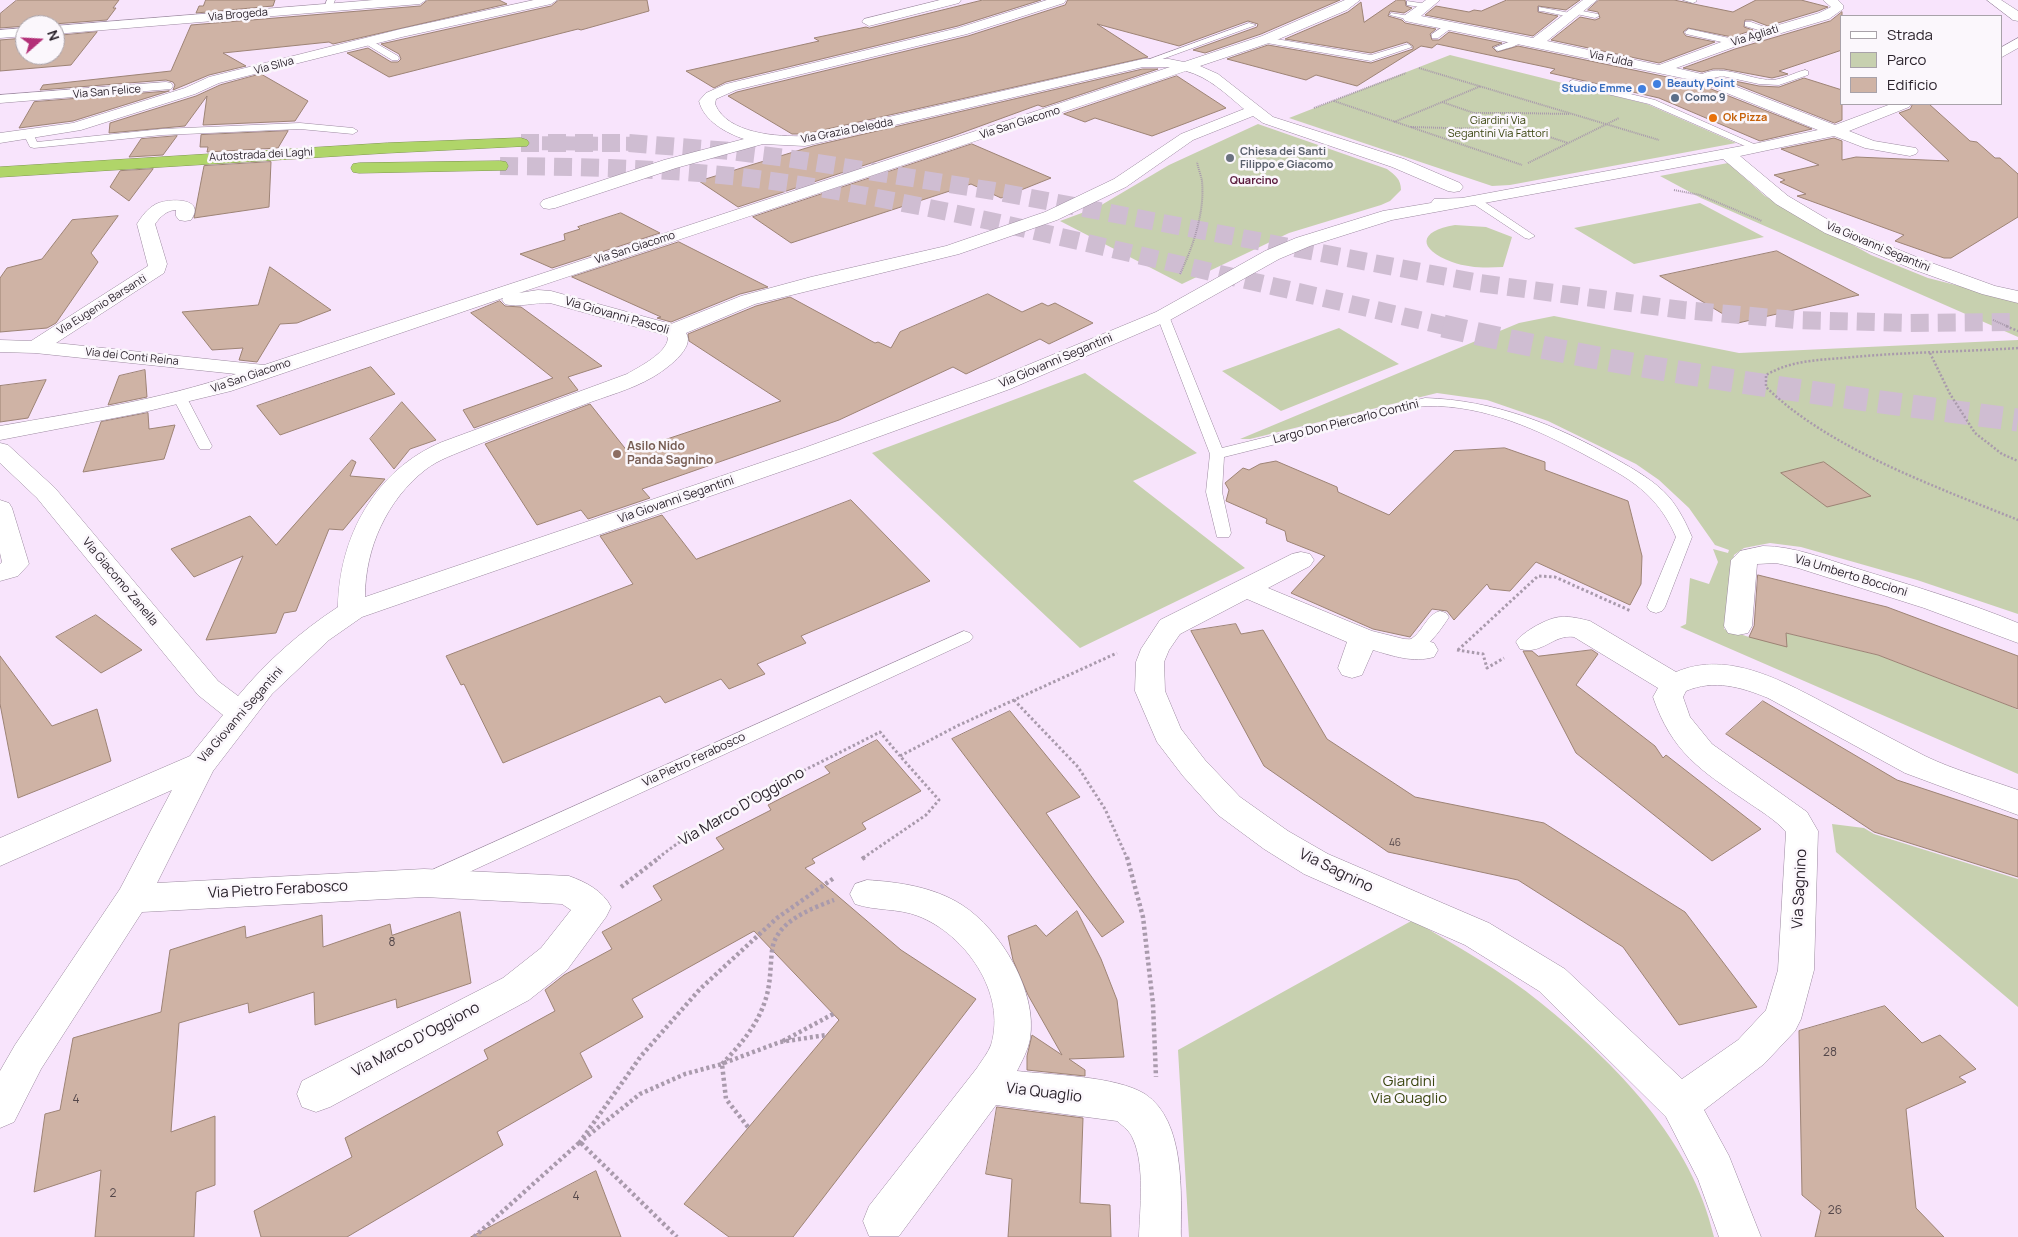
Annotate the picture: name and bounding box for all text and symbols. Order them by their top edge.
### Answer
street label: Via Brogeda [208,6,268,24]
north arrow [15,15,65,65]
legend [1840,15,2003,105]
street label: Via Agliati [1730,23,1780,49]
text: Strada [1887,24,1933,45]
text: N [43,27,64,43]
street label: Via Fulda [1588,48,1634,70]
text: Parco [1887,49,1926,70]
street label: Via Silva [253,54,295,78]
text: Edificio [1887,74,1937,95]
place label: Beauty Point [1667,77,1735,91]
marker: Beauty Point [1651,78,1663,90]
street label: Via San Felice [72,82,142,102]
place label: Studio Emme [1562,82,1632,96]
marker: Studio Emme [1636,83,1648,95]
place label: Como 9 [1685,91,1726,105]
marker: Como 9 [1669,92,1681,104]
street label: Via San Giacomo [978,104,1062,142]
place label: Ok Pizza [1723,111,1767,125]
marker: Ok Pizza [1707,112,1719,124]
park label: Giardini Via Segantini Via Fattori [1448,114,1548,140]
street label: Via Grazia Deledda [800,116,894,146]
place label: Chiesa dei Santi Filippo e Giacomo [1240,145,1333,171]
street label: Autostrada dei Laghi [209,146,313,164]
marker: Chiesa dei Santi Filippo e Giacomo [1224,152,1236,164]
district label: Quarcino [1230,174,1278,188]
street label: Via Giovanni Segantini [1824,219,1932,275]
street label: Via San Giacomo [593,229,677,267]
street label: Via Eugenio Barsanti [55,272,149,338]
street label: Via Giovanni Pascoli [563,294,671,338]
street label: Via Giovanni Segantini [997,331,1115,391]
street label: Via dei Conti Reina [85,346,179,368]
street label: Via San Giacomo [209,356,293,396]
street label: Largo Don Piercarlo Contini [1272,397,1420,447]
place label: Asilo Nido Panda Sagnino [627,440,713,468]
marker: Asilo Nido Panda Sagnino [611,448,623,460]
street label: Via Giovanni Segantini [616,473,736,527]
street label: Via Giacomo Zanella [79,535,161,629]
street label: Via Umberto Boccioni [1793,552,1909,600]
street label: Via Giovanni Segantini [196,664,286,766]
street label: Via Pietro Ferabosco [640,730,748,790]
street label: Via Marco D'Oggiono [676,764,808,850]
house number: 46 [1389,837,1401,849]
street label: Via Sagnino [1296,845,1376,897]
street label: Via Sagnino [1789,848,1811,930]
street label: Via Pietro Ferabosco [208,877,348,903]
house number: 8 [389,936,395,950]
street label: Via Marco D'Oggiono [349,999,483,1081]
house number: 28 [1823,1046,1837,1060]
park label: Giardini Via Quaglio [1371,1073,1447,1108]
street label: Via Quaglio [1005,1079,1083,1107]
house number: 4 [72,1093,80,1107]
house number: 2 [110,1187,116,1201]
house number: 4 [572,1190,580,1204]
house number: 26 [1828,1204,1842,1218]

